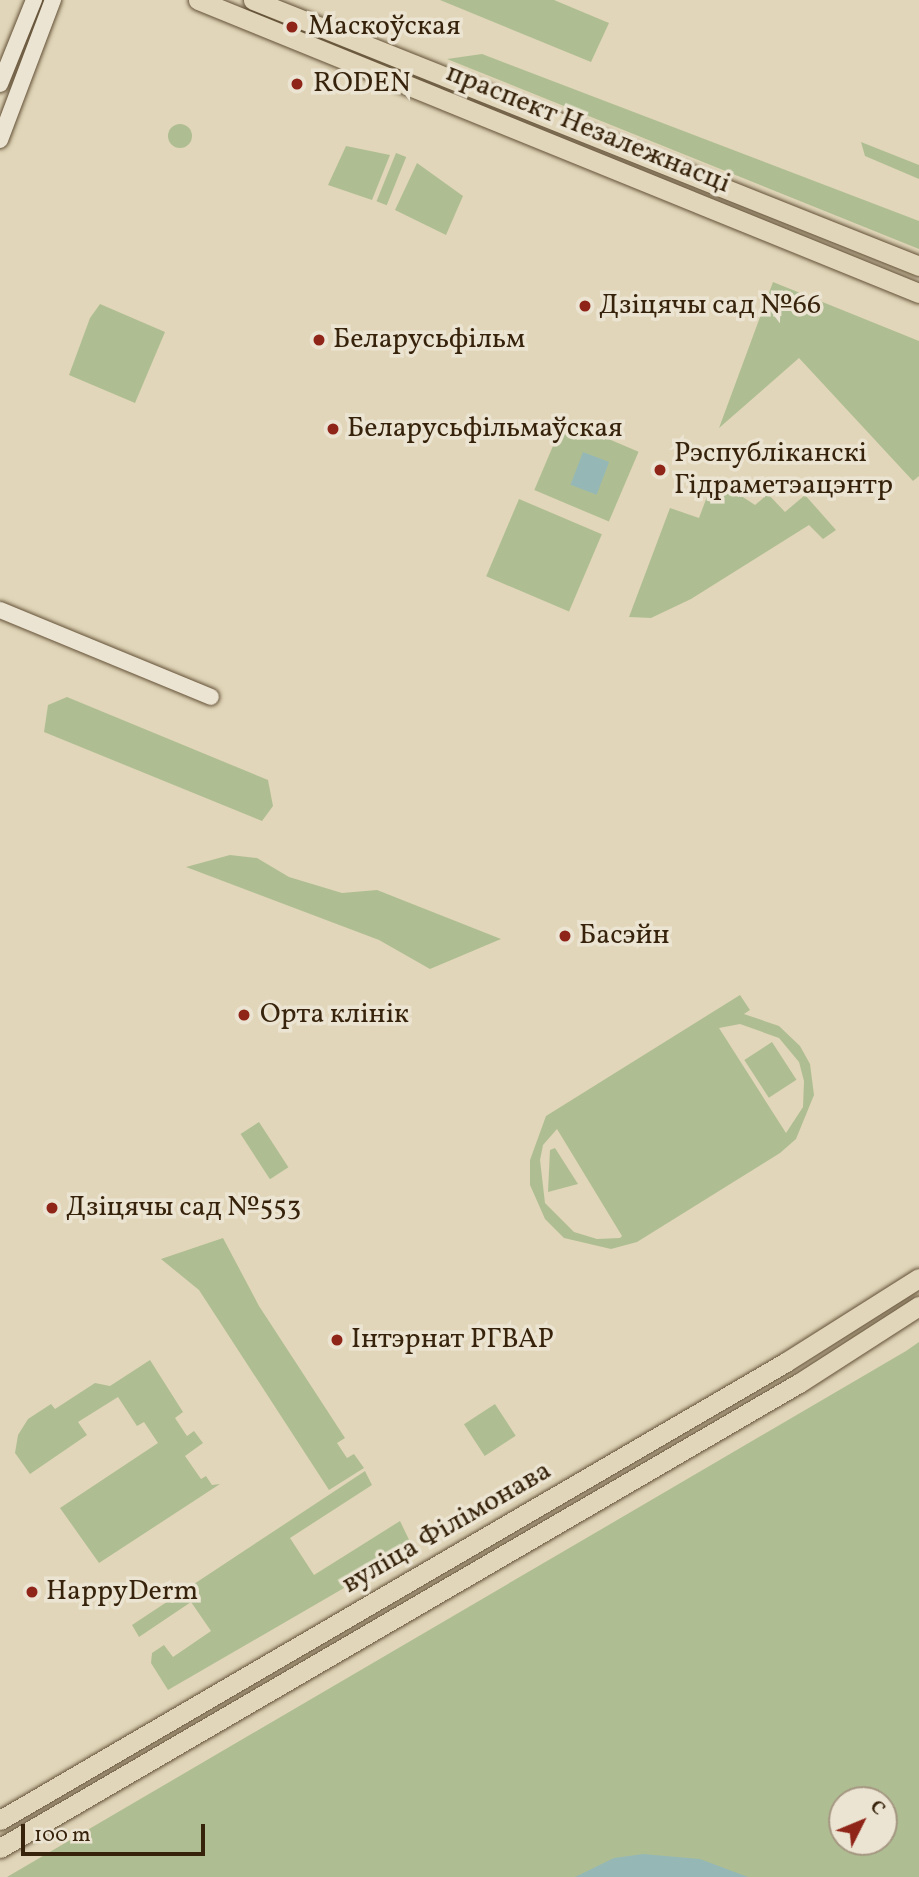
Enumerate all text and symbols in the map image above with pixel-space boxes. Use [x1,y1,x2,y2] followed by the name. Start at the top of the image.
[308,10,460,44] place label: Маскоўская
[282,17,302,37] marker: Маскоўская
[441,57,735,201] street label: праспект Незалежнасці
[313,67,411,101] place label: RODEN
[287,74,307,94] marker: RODEN
[599,289,821,323] place label: Дзіцячы сад №66
[577,298,593,314] marker: Дзіцячы сад №66
[333,323,525,357] place label: Беларусьфільм
[311,332,327,348] marker: Беларусьфільм
[347,412,623,446] place label: Беларусьфільмаўская
[325,421,341,437] marker: Беларусьфільмаўская
[674,437,893,503] place label: Рэспубліканскі Гідраметэацэнтр
[652,462,668,478] marker: Рэспубліканскі Гідраметэацэнтр
[579,919,670,953] place label: Басэйн
[557,928,573,944] marker: Басэйн
[260,998,409,1032] place label: Орта клінік
[234,1005,254,1025] marker: Орта клінік
[66,1191,301,1225] place label: Дзіцячы сад №553
[44,1200,60,1216] marker: Дзіцячы сад №553
[351,1323,554,1357] place label: Інтэрнат РГВАР
[329,1332,345,1348] marker: Інтэрнат РГВАР
[336,1454,558,1602] street label: вуліца Філімонава
[46,1575,198,1609] place label: HappyDerm
[24,1584,40,1600] marker: HappyDerm
[828,1786,898,1856] north arrow
[863,1795,891,1821] text: С
[24,1811,208,1855] scale bar
[34,1821,91,1850] text: 100 m

